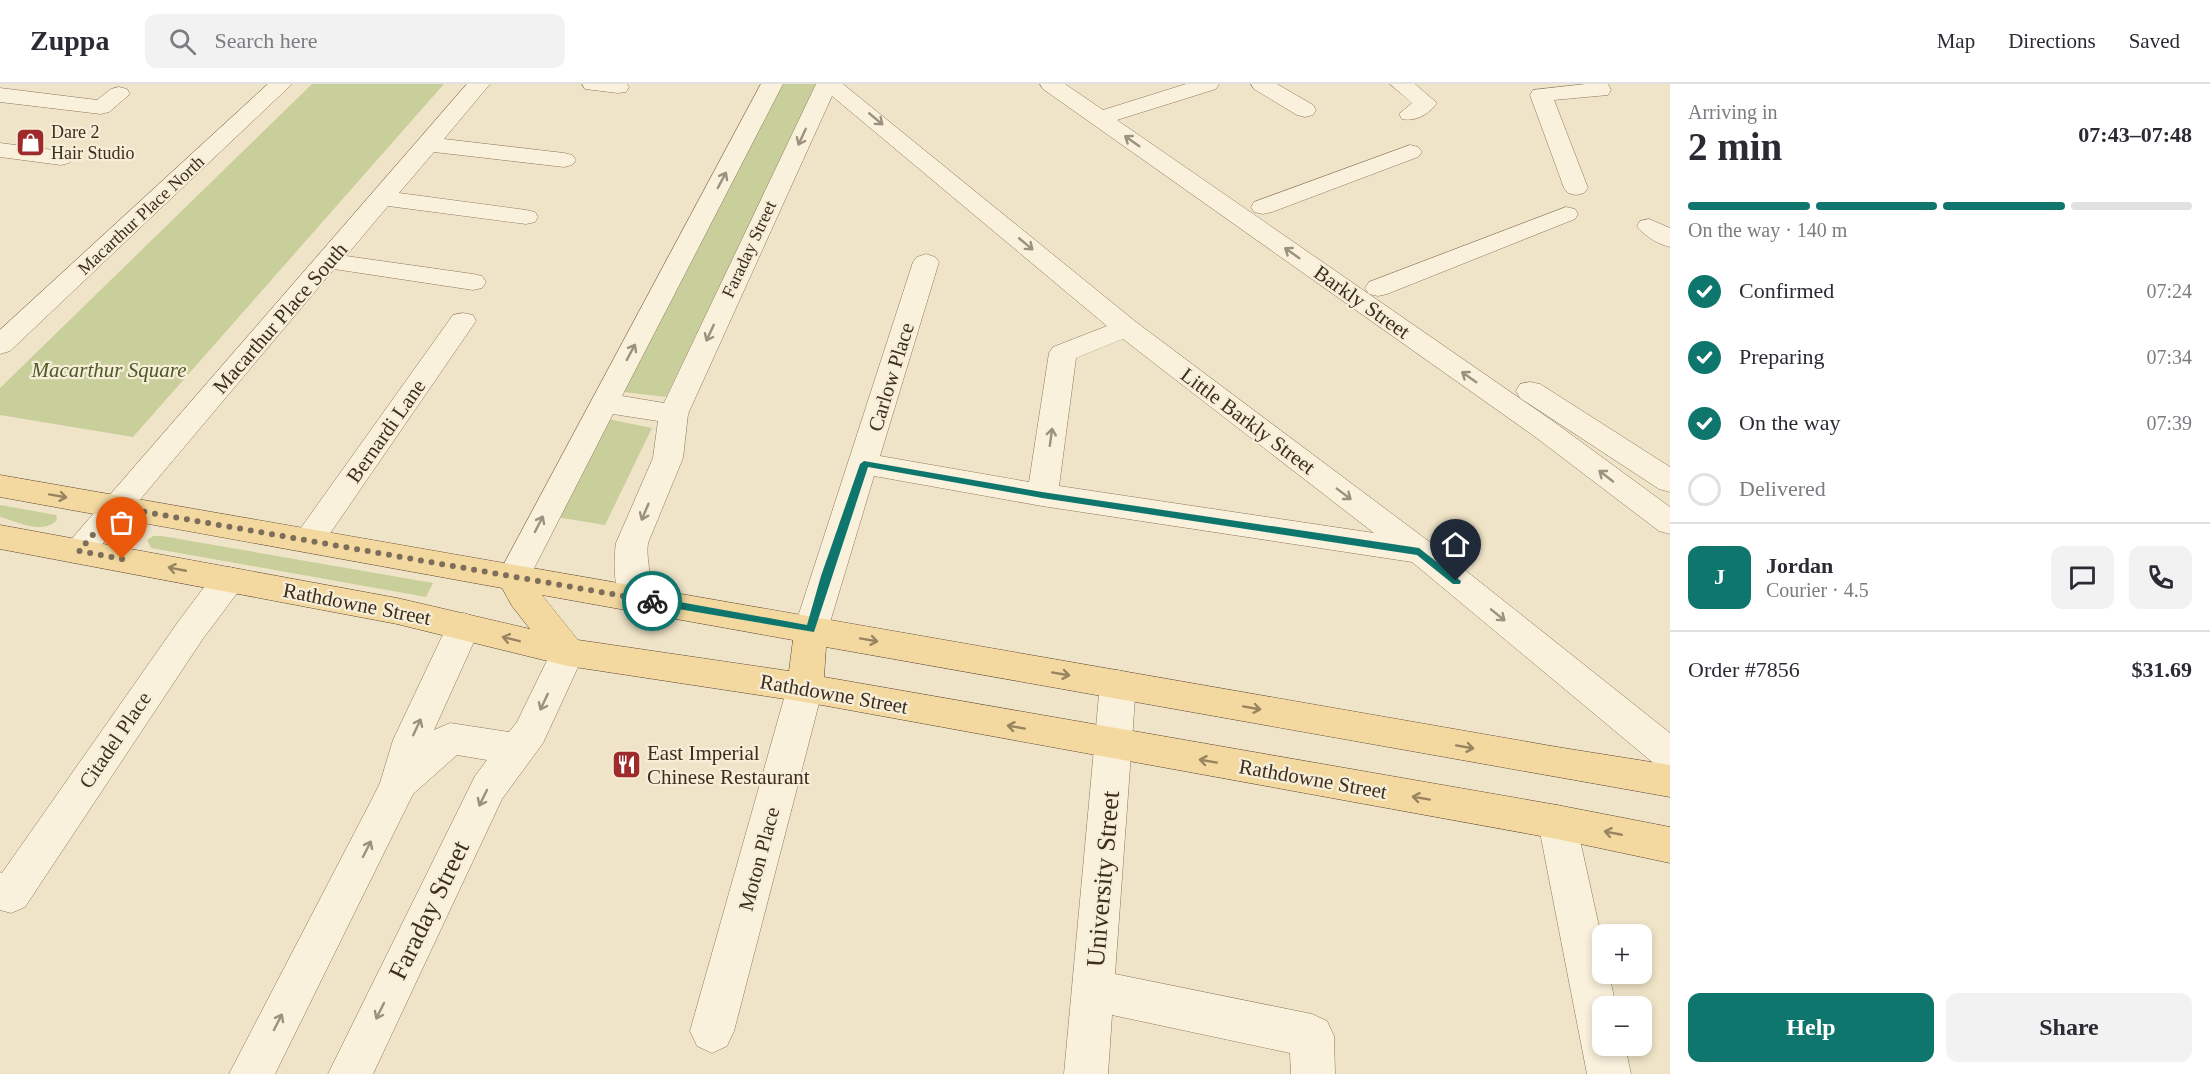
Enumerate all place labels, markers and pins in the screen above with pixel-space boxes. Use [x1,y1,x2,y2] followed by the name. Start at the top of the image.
[51,122,135,163] place label: Dare 2 Hair Studio
[14,126,46,158] shop icon: Dare 2 Hair Studio
[96,497,147,559] pin
[1430,519,1481,581] pin
[647,741,810,789] place label: East Imperial Chinese Restaurant
[610,749,642,781] restaurant icon: East Imperial Chinese Restaurant

